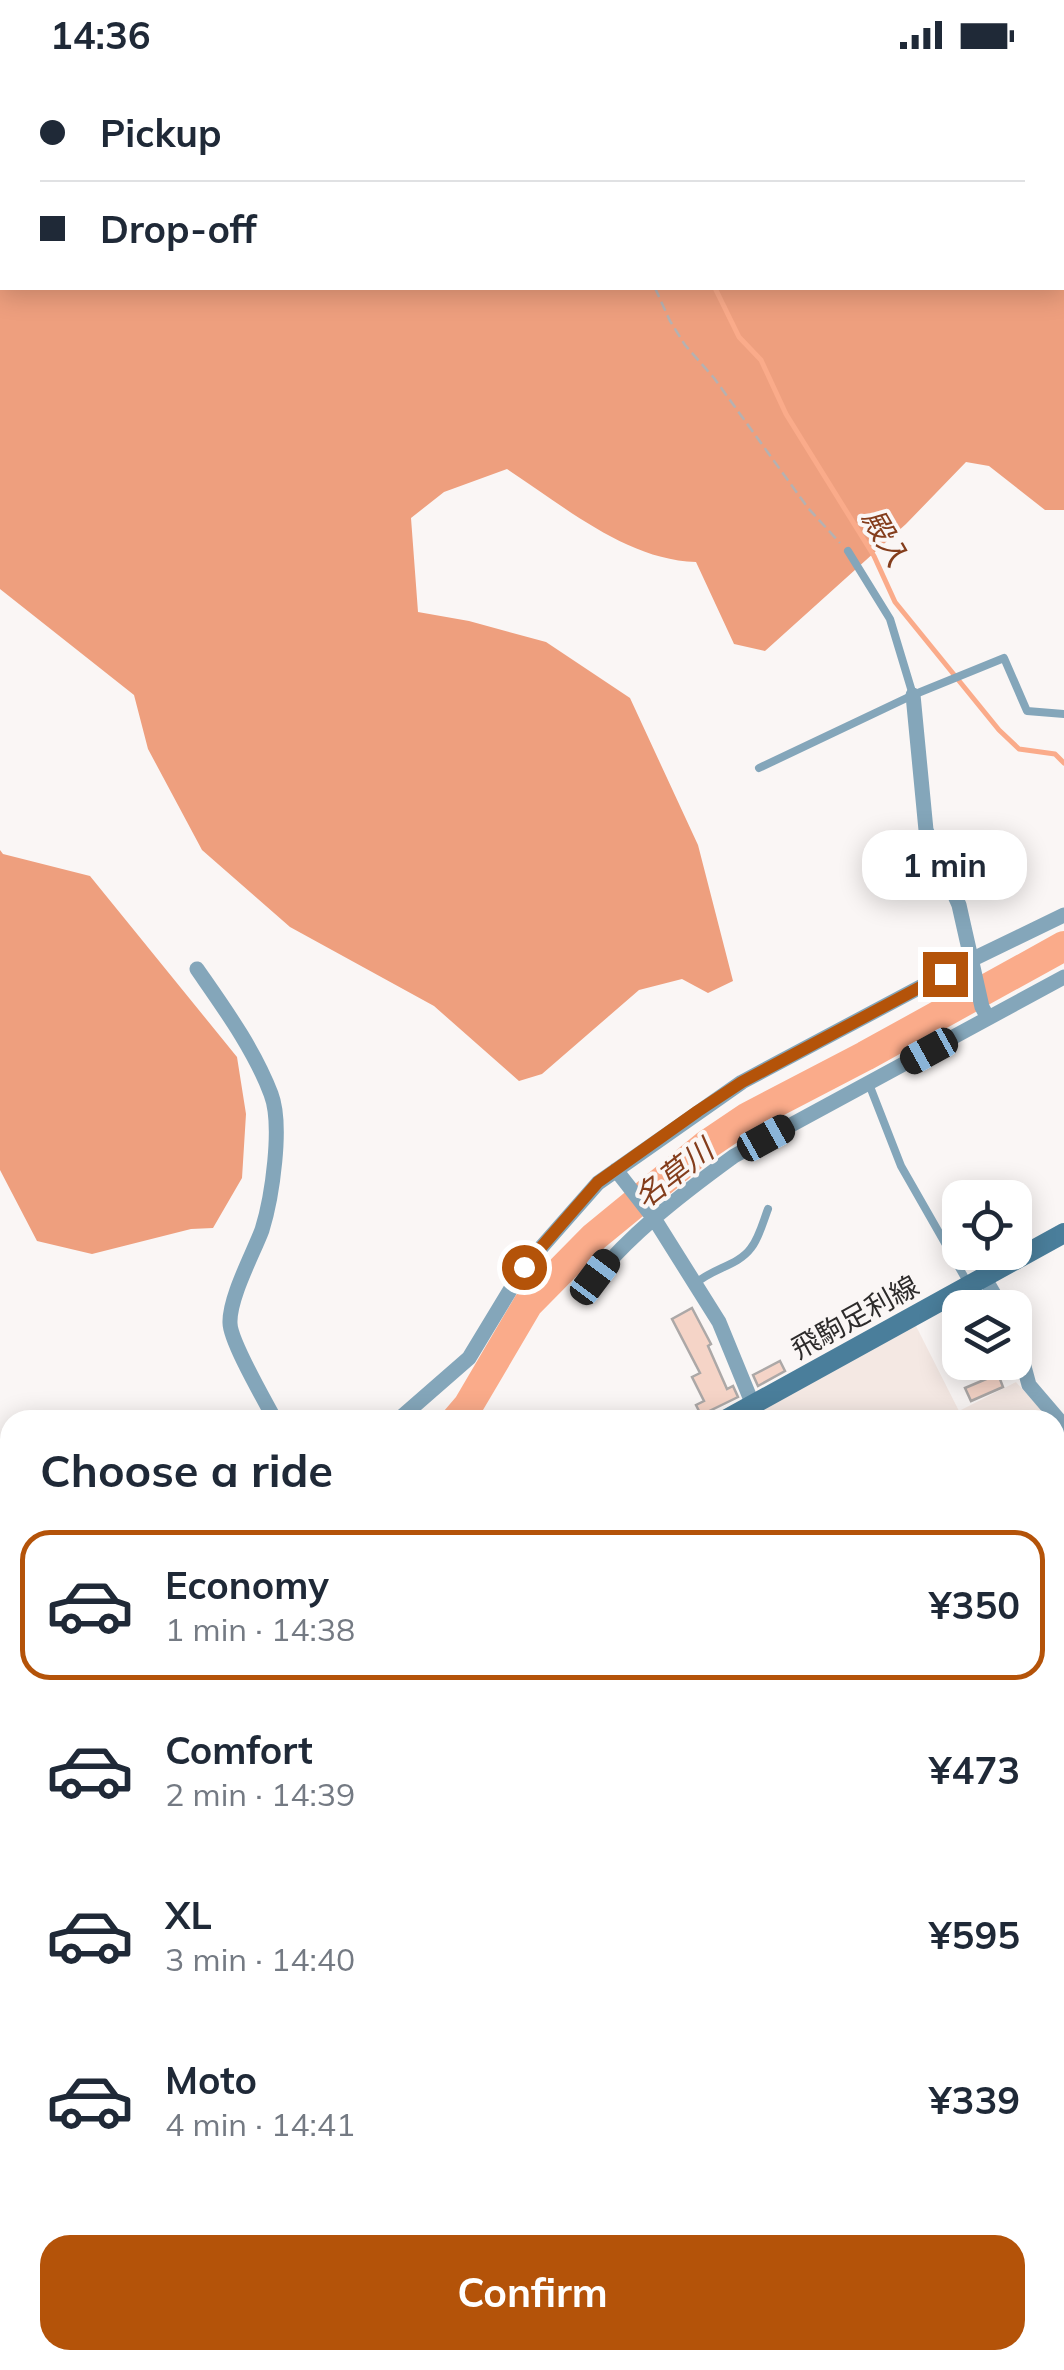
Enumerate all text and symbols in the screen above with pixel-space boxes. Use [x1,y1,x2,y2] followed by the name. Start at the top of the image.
[50,11,151,59] text: 14:36
[100,109,222,157] text: Pickup
[100,205,257,253] text: Drop-off
[854,502,917,573] water label: 殿入
[862,829,1028,899] callout: 1 min
[902,845,987,885] text: 1 min
[923,952,968,997] route end
[895,1023,963,1079] car
[732,1110,800,1166] car
[626,1129,723,1216] water label: 名草川
[942,1180,1032,1380] map controls
[942,1180,1032,1270] button: locate
[565,1244,625,1310] car
[502,1245,547,1290] route start
[785,1267,924,1366] street label: 飛駒足利線
[942,1290,1032,1380] button: layers
[40,1442,333,1498] text: Choose a ride
[45,1560,135,1650] icon: car
[165,1561,329,1609] text: Economy
[929,1581,1020,1629] text: ¥350
[165,1609,355,1649] text: 1 min · 14:38
[45,1725,135,1815] icon: car
[165,1726,313,1774] text: Comfort
[929,1746,1020,1794] text: ¥473
[165,1774,355,1814] text: 2 min · 14:39
[45,1890,135,1980] icon: car
[165,1891,212,1939] text: XL
[929,1911,1020,1959] text: ¥595
[165,1939,355,1979] text: 3 min · 14:40
[45,2055,135,2145] icon: car
[165,2056,257,2104] text: Moto
[929,2076,1020,2124] text: ¥339
[165,2104,355,2144] text: 4 min · 14:41
[40,2235,1025,2350] button: Confirm

